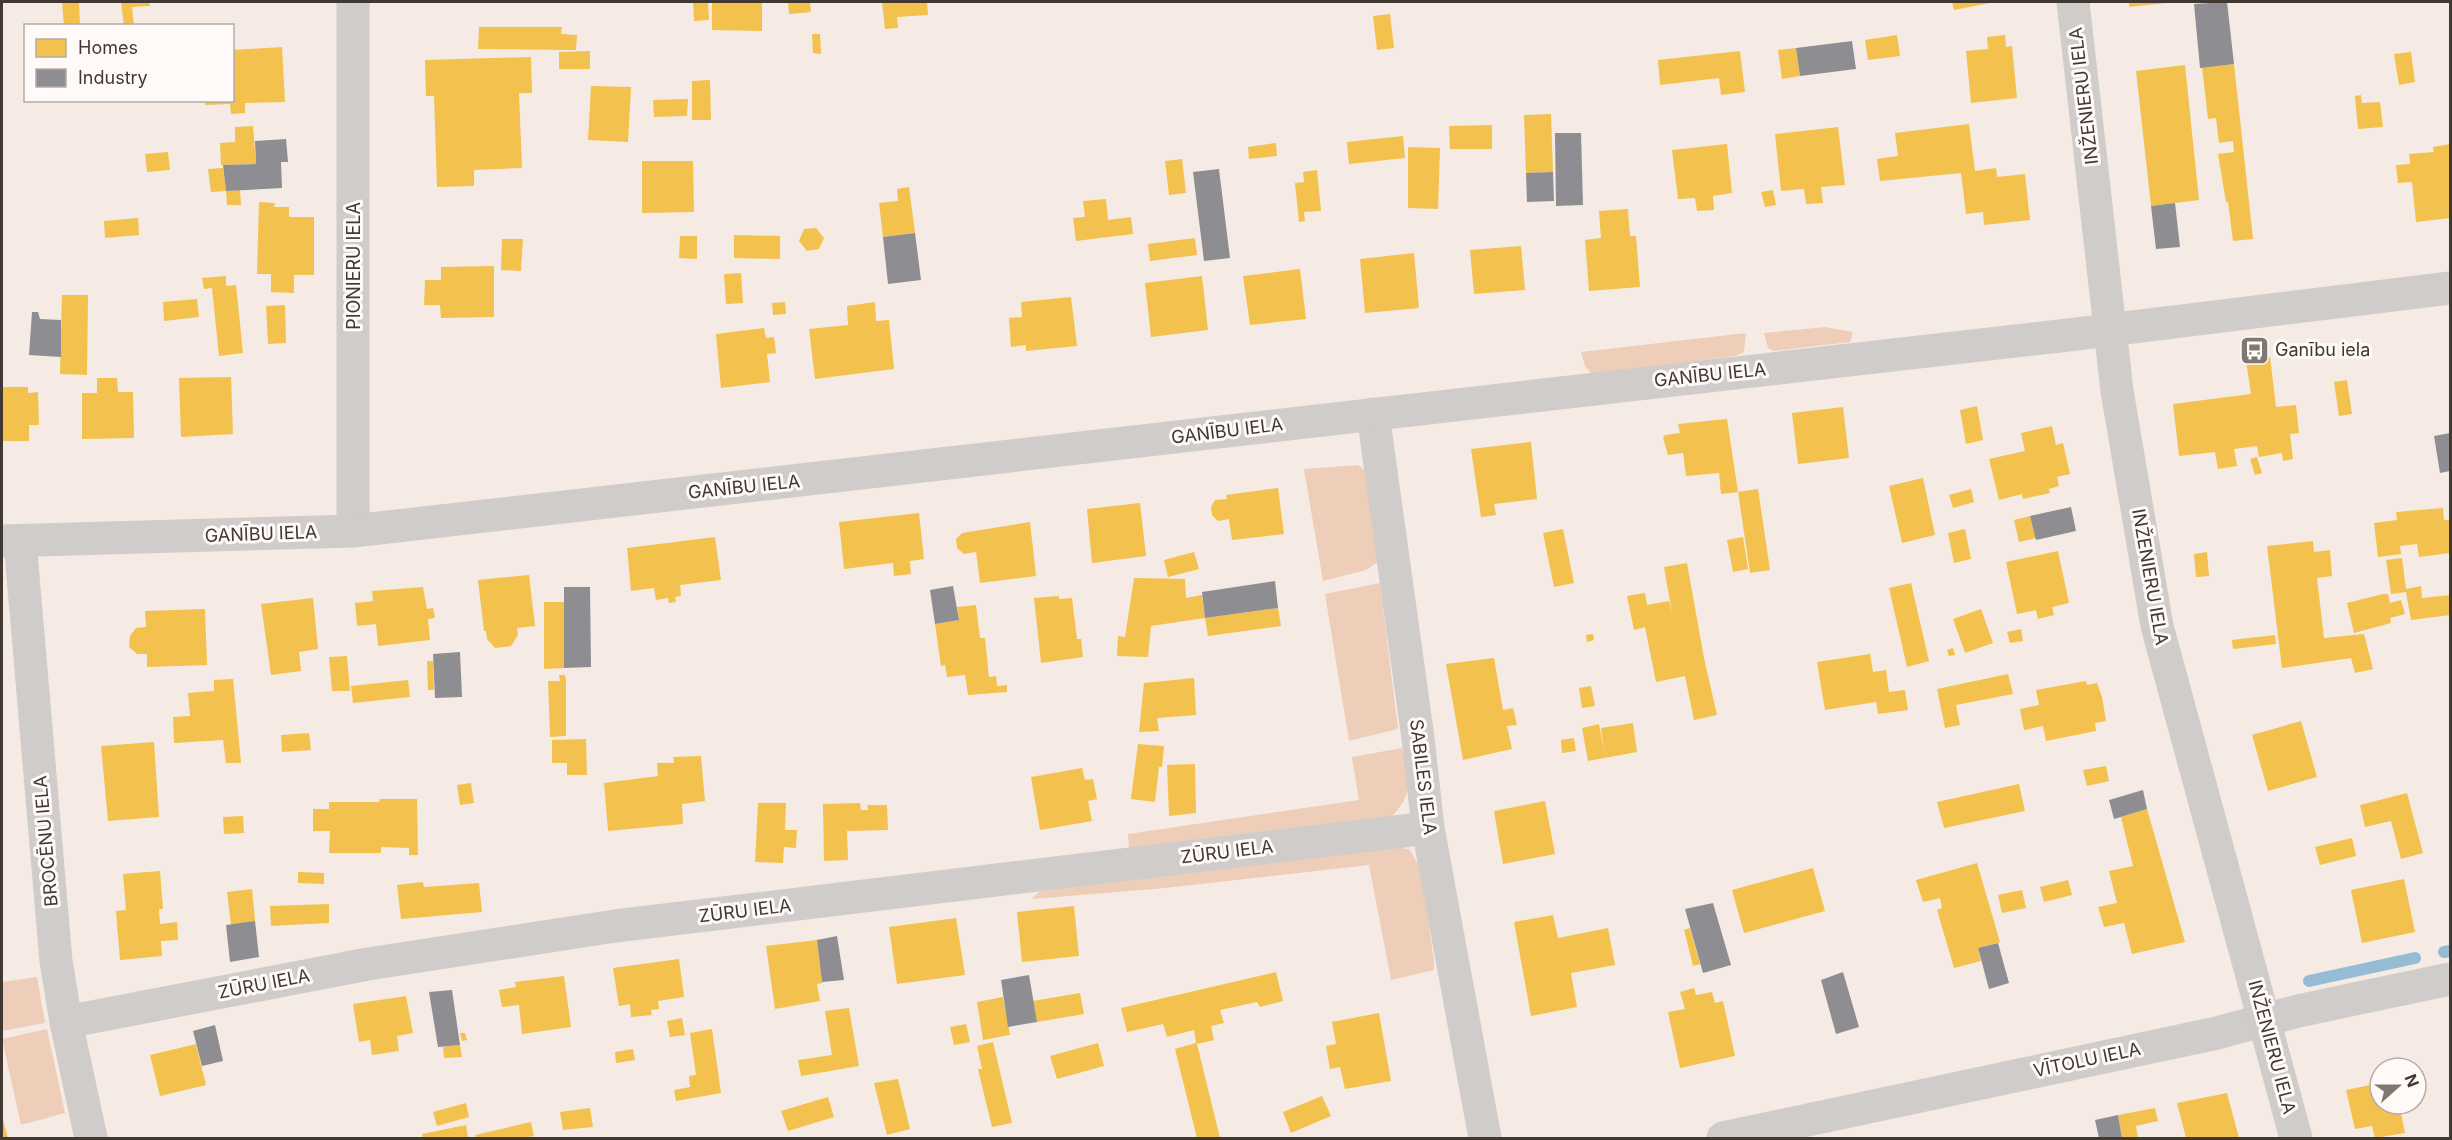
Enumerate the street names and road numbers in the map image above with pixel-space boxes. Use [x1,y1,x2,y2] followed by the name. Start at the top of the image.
[2064,26,2102,166] street label: INŽENIERU IELA
[343,202,364,330] street label: PIONIERU IELA
[1653,357,1767,391] street label: GANĪBU IELA
[1170,412,1284,448] street label: GANĪBU IELA
[687,469,801,503] street label: GANĪBU IELA
[2128,507,2174,647] street label: INŽENIERU IELA
[204,520,317,546] street label: GANĪBU IELA
[1406,718,1441,836] street label: SABILES IELA
[28,775,62,907] street label: BROCĒNU IELA
[1179,834,1274,868] street label: ZŪRU IELA
[697,893,792,927] street label: ZŪRU IELA
[216,963,312,1003] street label: ZŪRU IELA
[2244,977,2301,1116] street label: INŽENIERU IELA
[2031,1037,2142,1081] street label: VĪTOLU IELA

